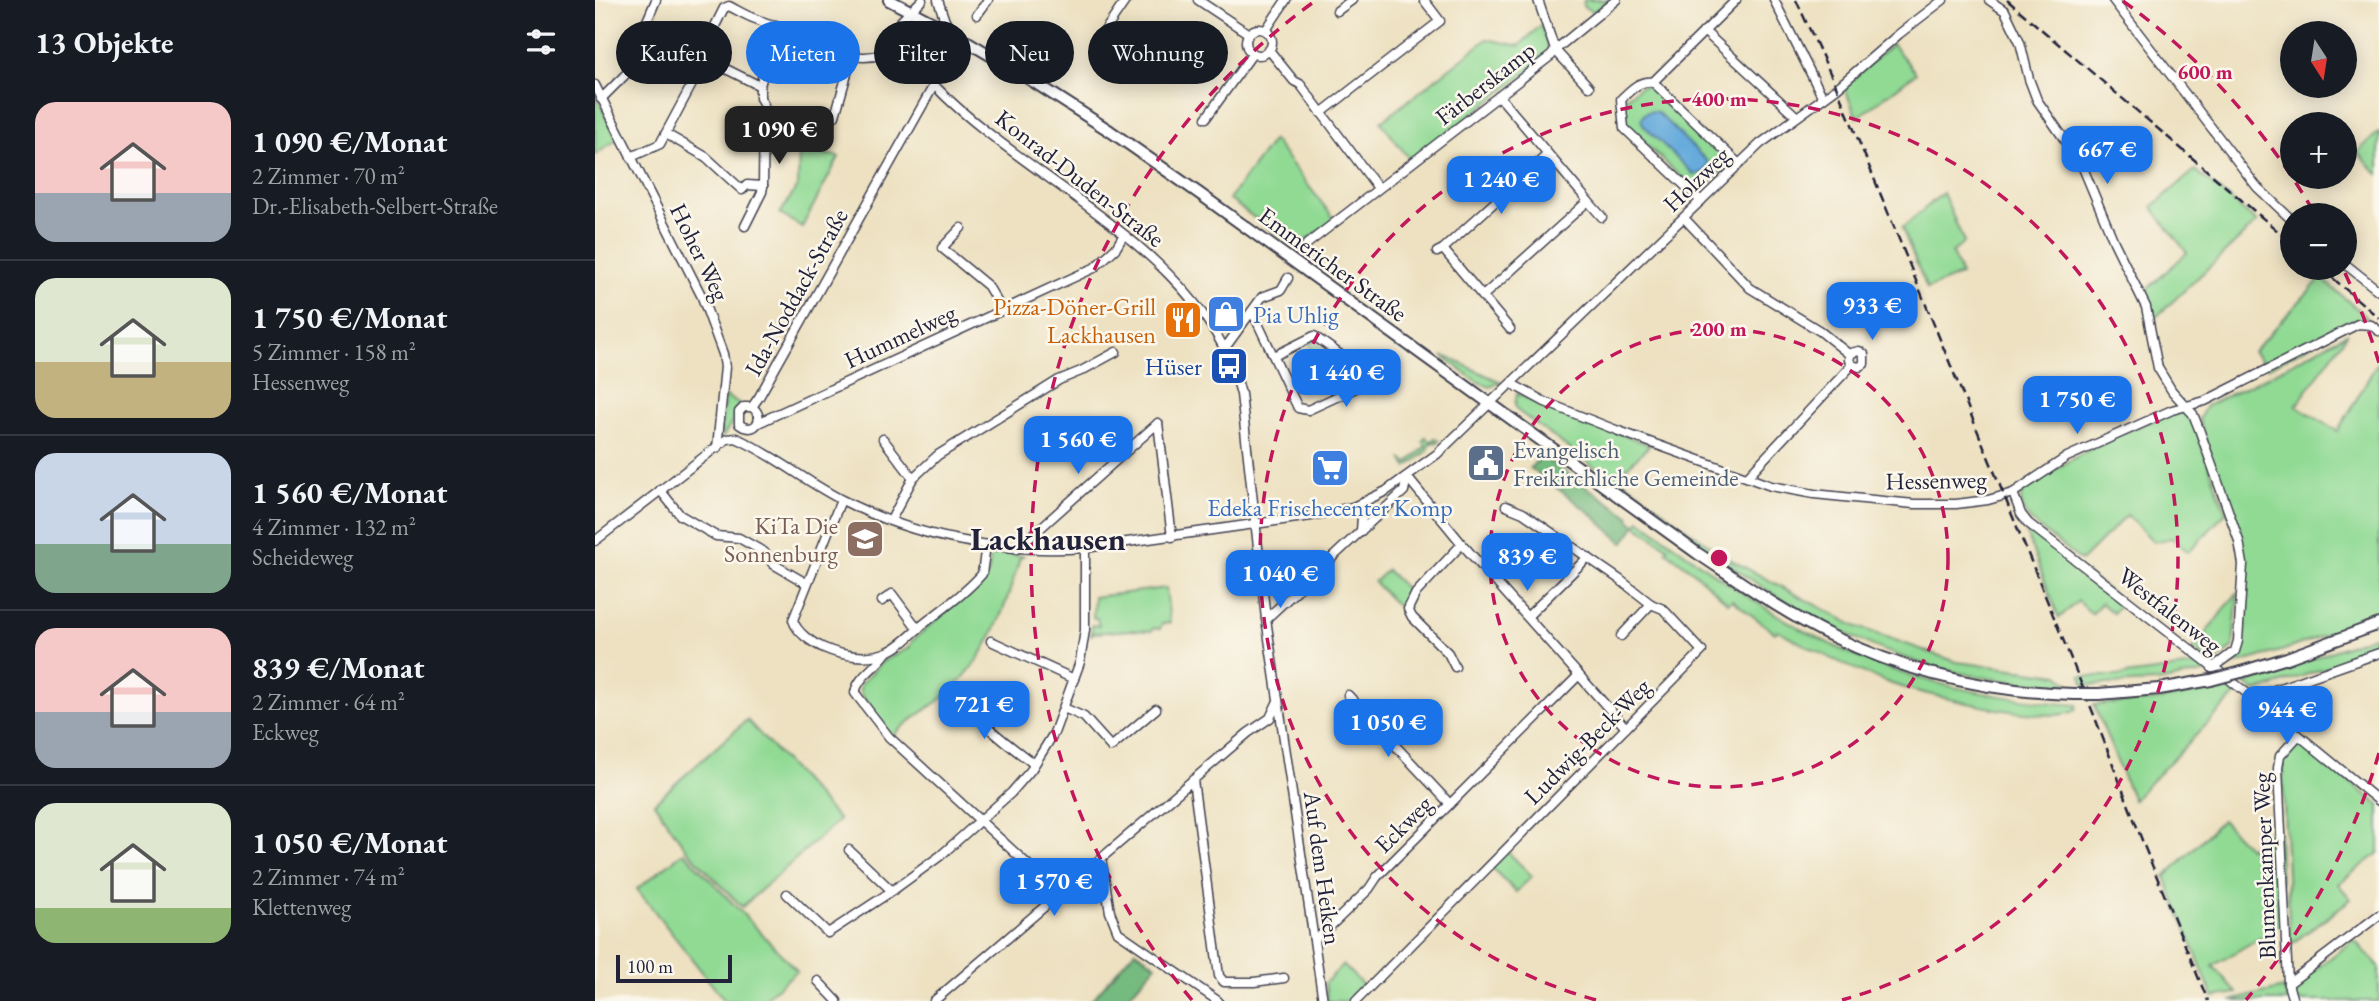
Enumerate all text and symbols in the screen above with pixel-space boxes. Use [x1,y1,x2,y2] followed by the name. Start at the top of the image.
[616,21,732,84] chip: Kaufen
[746,21,860,84] chip: Mieten
[874,21,971,84] chip: Filter
[985,21,1074,84] chip: Neu
[1088,21,1228,84] chip: Wohnung
[2280,21,2357,98] north arrow
[2280,21,2357,280] map controls
[35,23,174,62] text: 13 Objekte
[522,23,560,61] icon: filters
[1429,34,1541,132] street label: Färberskamp
[2177,58,2233,85] text: 600 m
[1691,85,1747,112] text: 400 m
[989,102,1171,254] street label: Konrad-Duden-Straße
[714,106,844,166] pin: 1 090 €
[2280,112,2357,189] button: +
[741,114,817,144] text: 1 090 €
[252,122,447,161] text: 1 090 €/Monat
[2058,127,2156,186] pin: 667 €
[91,130,175,214] icon: home
[2078,134,2136,164] text: 667 €
[1656,139,1736,218] street label: Holzweg
[1436,156,1566,216] pin: 1 240 €
[252,161,405,191] text: 2 Zimmer · 70 m²
[1463,164,1539,194] text: 1 240 €
[252,191,498,221] text: Dr.-Elisabeth-Selbert-Straße
[663,198,737,306] street label: Hoher Weg
[1253,200,1413,328] street label: Emmericher Straße
[737,203,855,381] street label: Ida-Noddack-Straße
[2280,203,2357,280] button: −
[1823,282,1921,342] pin: 933 €
[1843,290,1901,320] text: 933 €
[993,291,1156,350] place label: Pizza-Döner-Grill Lackhausen
[1205,293,1247,335] shop icon: Pia Uhlig
[839,296,962,375] street label: Hummelweg
[252,298,447,337] text: 1 750 €/Monat
[1162,299,1204,341] restaurant icon: Pizza-Döner-Grill Lackhausen
[1253,299,1339,330] place label: Pia Uhlig
[91,306,175,390] icon: home
[1691,315,1747,342] text: 200 m
[252,337,416,367] text: 5 Zimmer · 158 m²
[1208,345,1250,387] bus stop icon: Hüser
[1281,350,1411,409] pin: 1 440 €
[1145,351,1202,382] place label: Hüser
[1308,357,1384,387] text: 1 440 €
[252,367,349,397] text: Hessenweg
[2012,376,2142,436] pin: 1 750 €
[2039,384,2115,414] text: 1 750 €
[1013,416,1143,476] pin: 1 560 €
[1040,424,1116,454] text: 1 560 €
[1513,434,1739,493] place label: Evangelisch Freikirchliche Gemeinde
[1465,442,1507,484] public building icon: Evangelisch Freikirchliche Gemeinde
[1309,447,1351,489] supermarket icon: Edeka Frischecenter Komp
[1885,464,1988,496] street label: Hessenweg
[252,473,447,512] text: 1 560 €/Monat
[91,481,175,565] icon: home
[1207,492,1453,523] place label: Edeka Frischecenter Komp
[724,510,839,569] place label: KiTa Die Sonnenburg
[252,512,416,542] text: 4 Zimmer · 132 m²
[844,518,886,560] school or university icon: KiTa Die Sonnenburg
[970,518,1126,560] district label: Lackhausen
[1478,534,1576,593] pin: 839 €
[1498,541,1556,571] text: 839 €
[252,542,353,572] text: Scheideweg
[1707,546,1731,570] centre of rings
[1215,550,1345,610] pin: 1 040 €
[1242,558,1318,588] text: 1 040 €
[2112,560,2229,661] street label: Westfalenweg
[252,648,424,687] text: 839 €/Monat
[91,656,175,740] icon: home
[1517,671,1657,811] street label: Ludwig-Beck-Weg
[935,682,1033,741] pin: 721 €
[2238,686,2336,746] pin: 944 €
[252,687,405,717] text: 2 Zimmer · 64 m²
[955,689,1013,719] text: 721 €
[2258,694,2316,724] text: 944 €
[1323,700,1453,759] pin: 1 050 €
[1350,707,1426,737] text: 1 050 €
[252,717,319,747] text: Eckweg
[2245,772,2283,960] street label: Blumenkamper Weg
[1297,788,1349,947] street label: Auf dem Heiken
[1367,788,1439,860] street label: Eckweg
[252,823,447,862] text: 1 050 €/Monat
[91,831,175,915] icon: home
[989,858,1119,918] pin: 1 570 €
[252,862,405,892] text: 2 Zimmer · 74 m²
[1016,866,1092,896] text: 1 570 €
[252,892,351,922] text: Klettenweg
[616,952,731,984] scale bar
[627,954,673,979] text: 100 m

